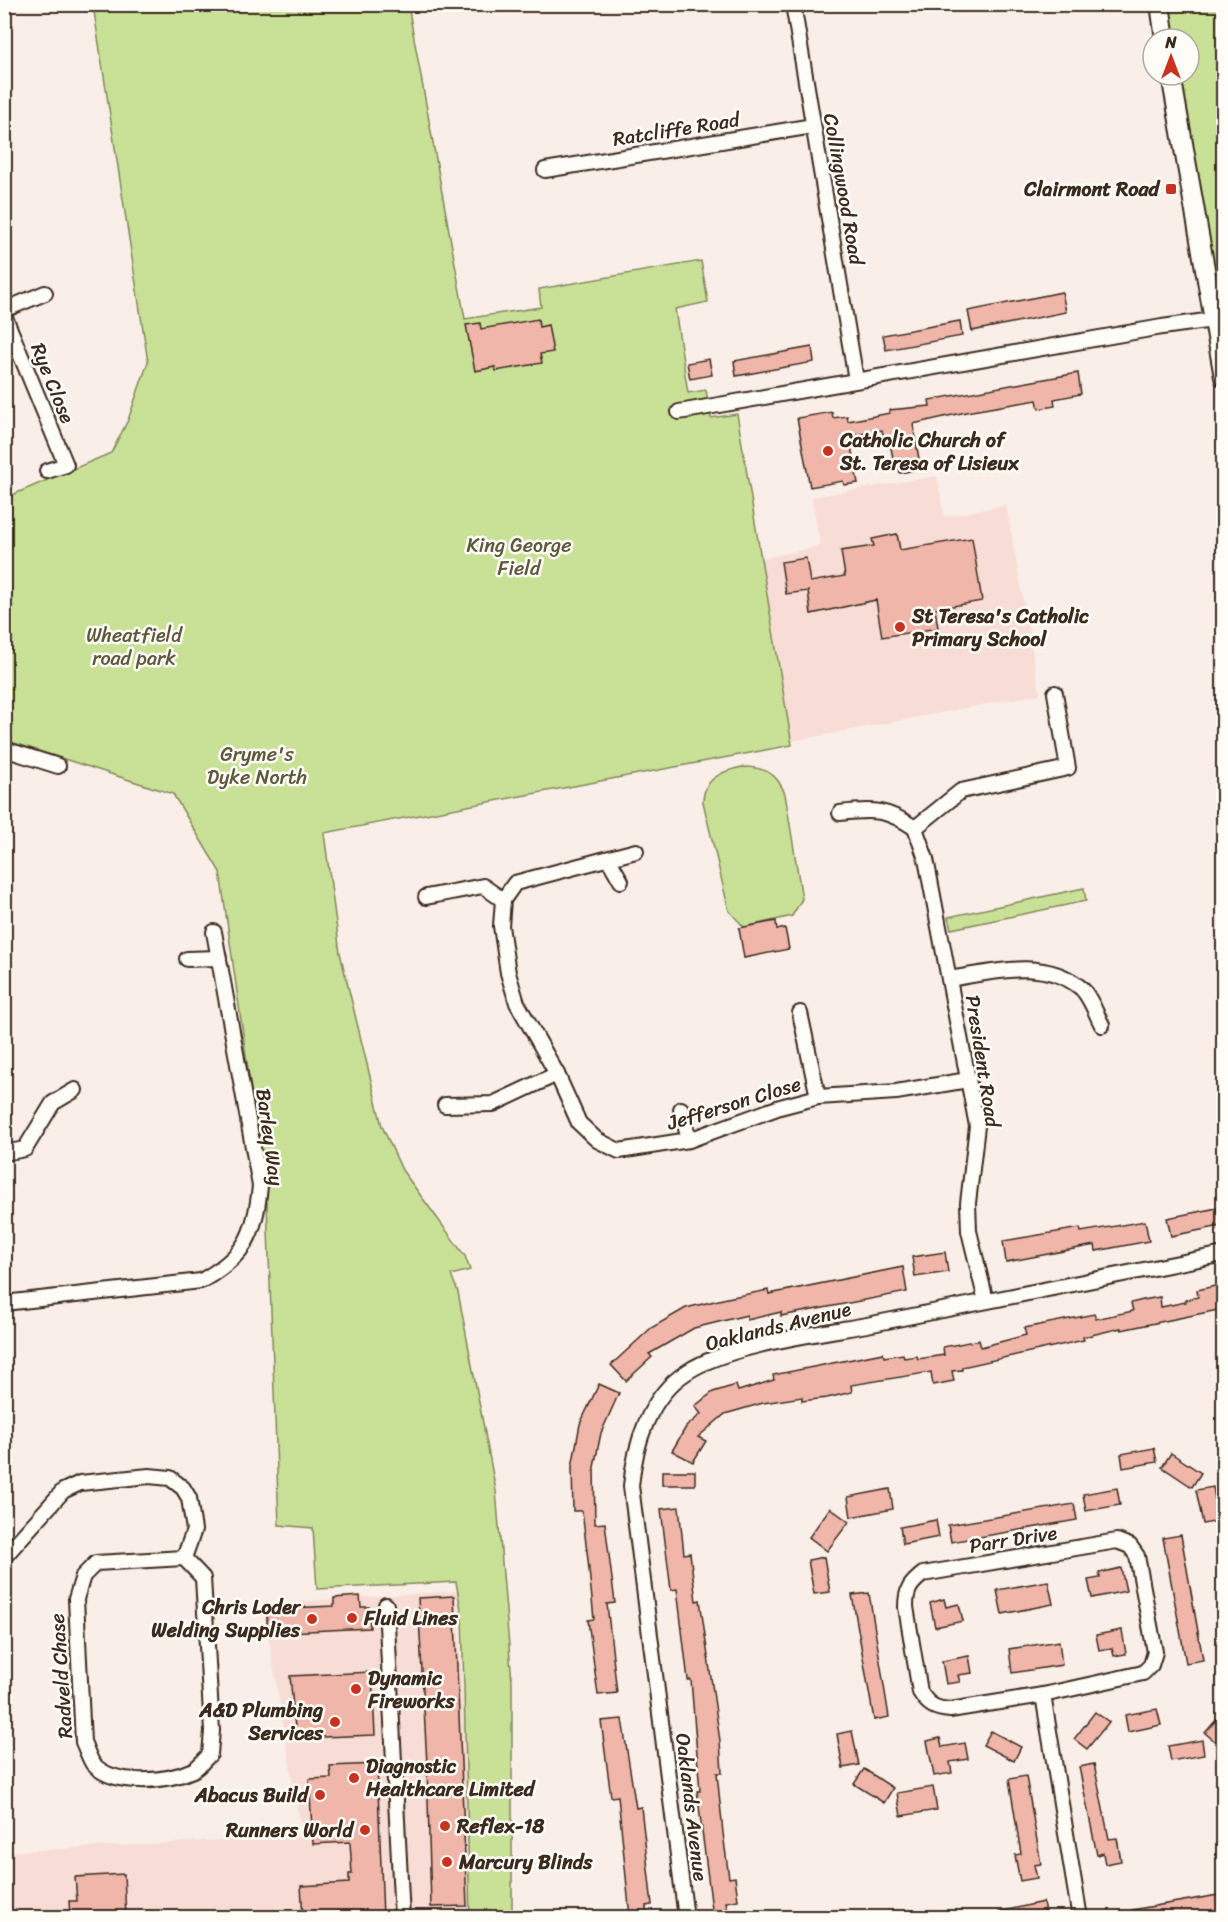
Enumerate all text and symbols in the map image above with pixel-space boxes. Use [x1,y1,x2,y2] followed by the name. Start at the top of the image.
[1141,27,1201,87] north arrow
[1164,28,1177,57] text: N
[610,102,743,157] street label: Ratcliffe Road
[813,111,874,269] street label: Collingwood Road
[1023,172,1161,207] place label: Clairmont Road
[1164,182,1178,196] marker: Clairmont Road
[21,338,85,429] street label: Rye Close
[839,423,1019,481] place label: Catholic Church of St. Teresa of Lisieux
[821,444,835,458] marker: Catholic Church of St. Teresa of Lisieux
[467,528,571,586] park label: King George Field
[911,599,1089,657] place label: St Teresa's Catholic Primary School
[86,618,183,676] park label: Wheatfield road park
[893,620,907,634] marker: St Teresa's Catholic Primary School
[207,737,307,795] park label: Gryme's Dyke North
[955,993,1010,1131] street label: President Road
[662,1066,806,1141] street label: Jefferson Close
[245,1086,294,1189] street label: Barley Way
[702,1291,855,1361] street label: Oaklands Avenue
[967,1515,1060,1564] street label: Parr Drive
[151,1590,302,1648] place label: Chris Loder Welding Supplies
[363,1601,458,1636] place label: Fluid Lines
[345,1611,359,1625] marker: Fluid Lines
[40,1612,83,1740] street label: Radveld Chase
[305,1612,319,1626] marker: Chris Loder Welding Supplies
[367,1661,455,1719] place label: Dynamic Fireworks
[349,1682,363,1696] marker: Dynamic Fireworks
[198,1693,324,1751] place label: A&D Plumbing Services
[328,1715,342,1729] marker: A&D Plumbing Services
[665,1731,718,1883] street label: Oaklands Avenue
[365,1749,536,1807] place label: Diagnostic Healthcare Limited
[347,1771,361,1785] marker: Diagnostic Healthcare Limited
[194,1778,309,1813] place label: Abacus Build
[313,1788,327,1802] marker: Abacus Build
[456,1809,545,1844] place label: Reflex-18
[225,1813,355,1848] place label: Runners World
[438,1819,452,1833] marker: Reflex-18
[358,1823,372,1837] marker: Runners World
[458,1845,593,1880] place label: Marcury Blinds
[440,1855,454,1869] marker: Marcury Blinds

